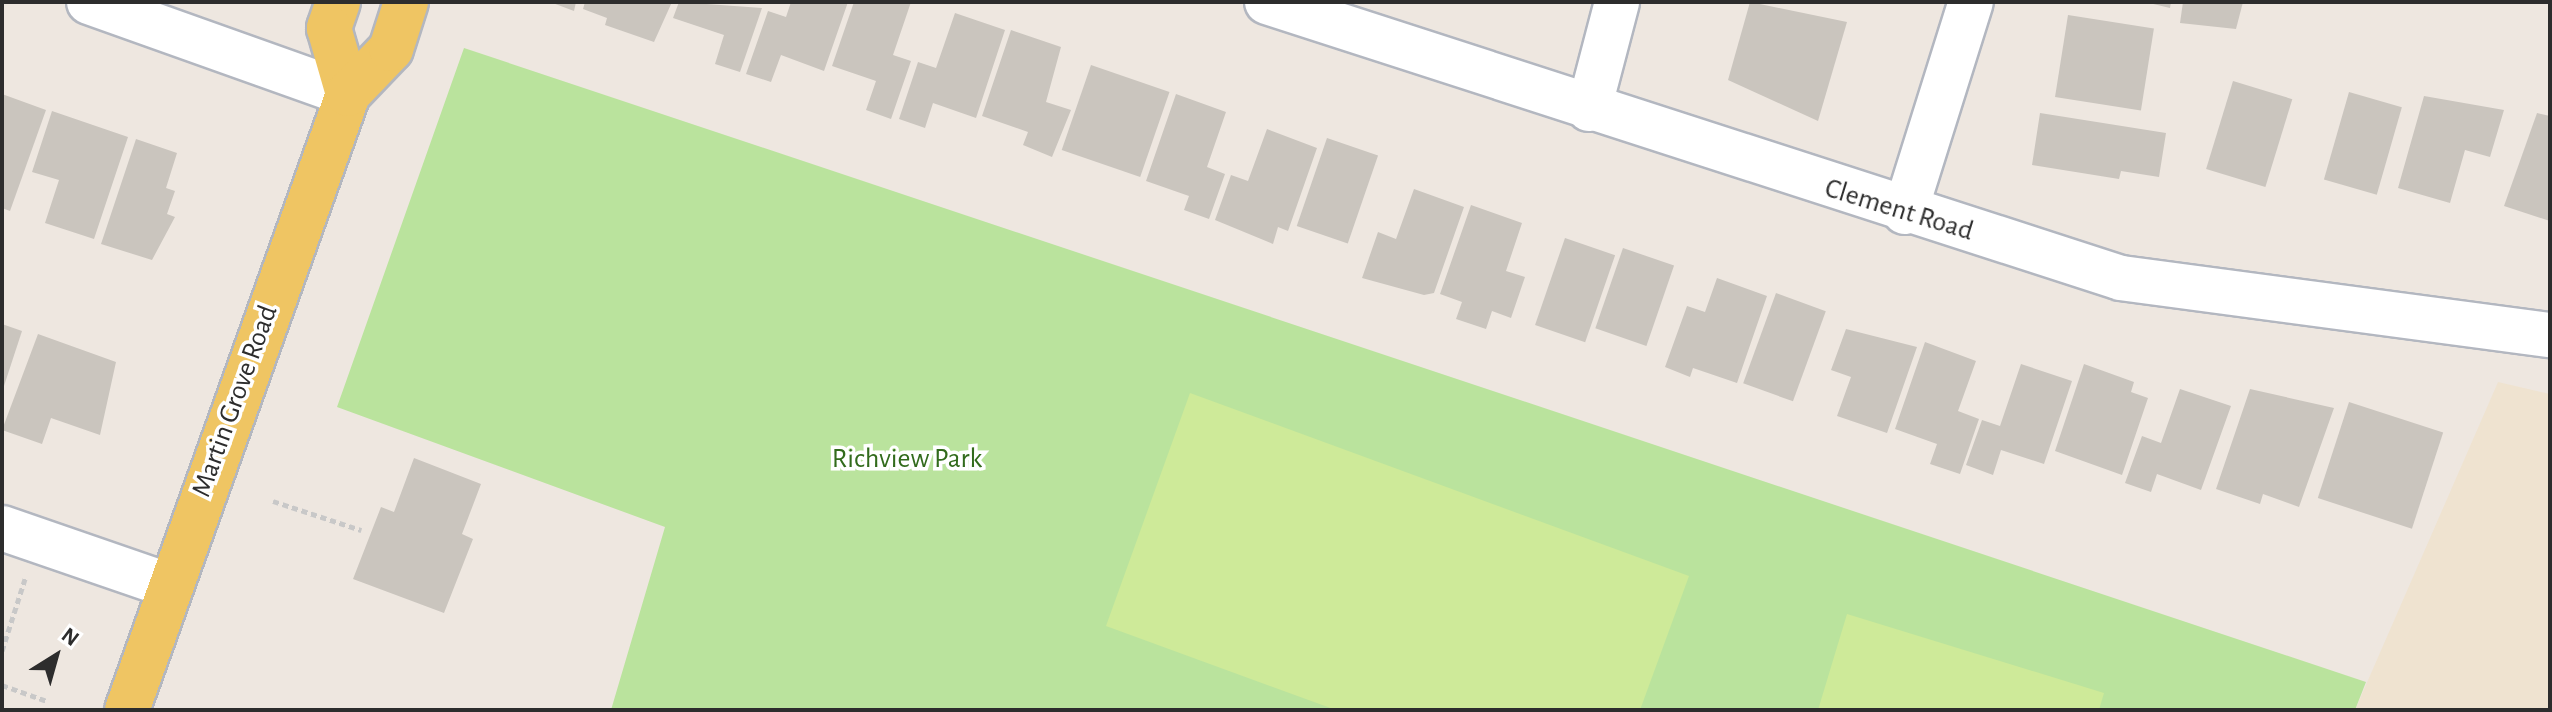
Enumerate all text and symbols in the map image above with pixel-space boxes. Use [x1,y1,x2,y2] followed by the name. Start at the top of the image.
[1821,172,1977,248] street label: Clement Road
[185,301,285,501] street label: Martin Grove Road
[832,442,982,476] park label: Richview Park
[16,616,96,696] north arrow
[58,623,83,650] text: N

